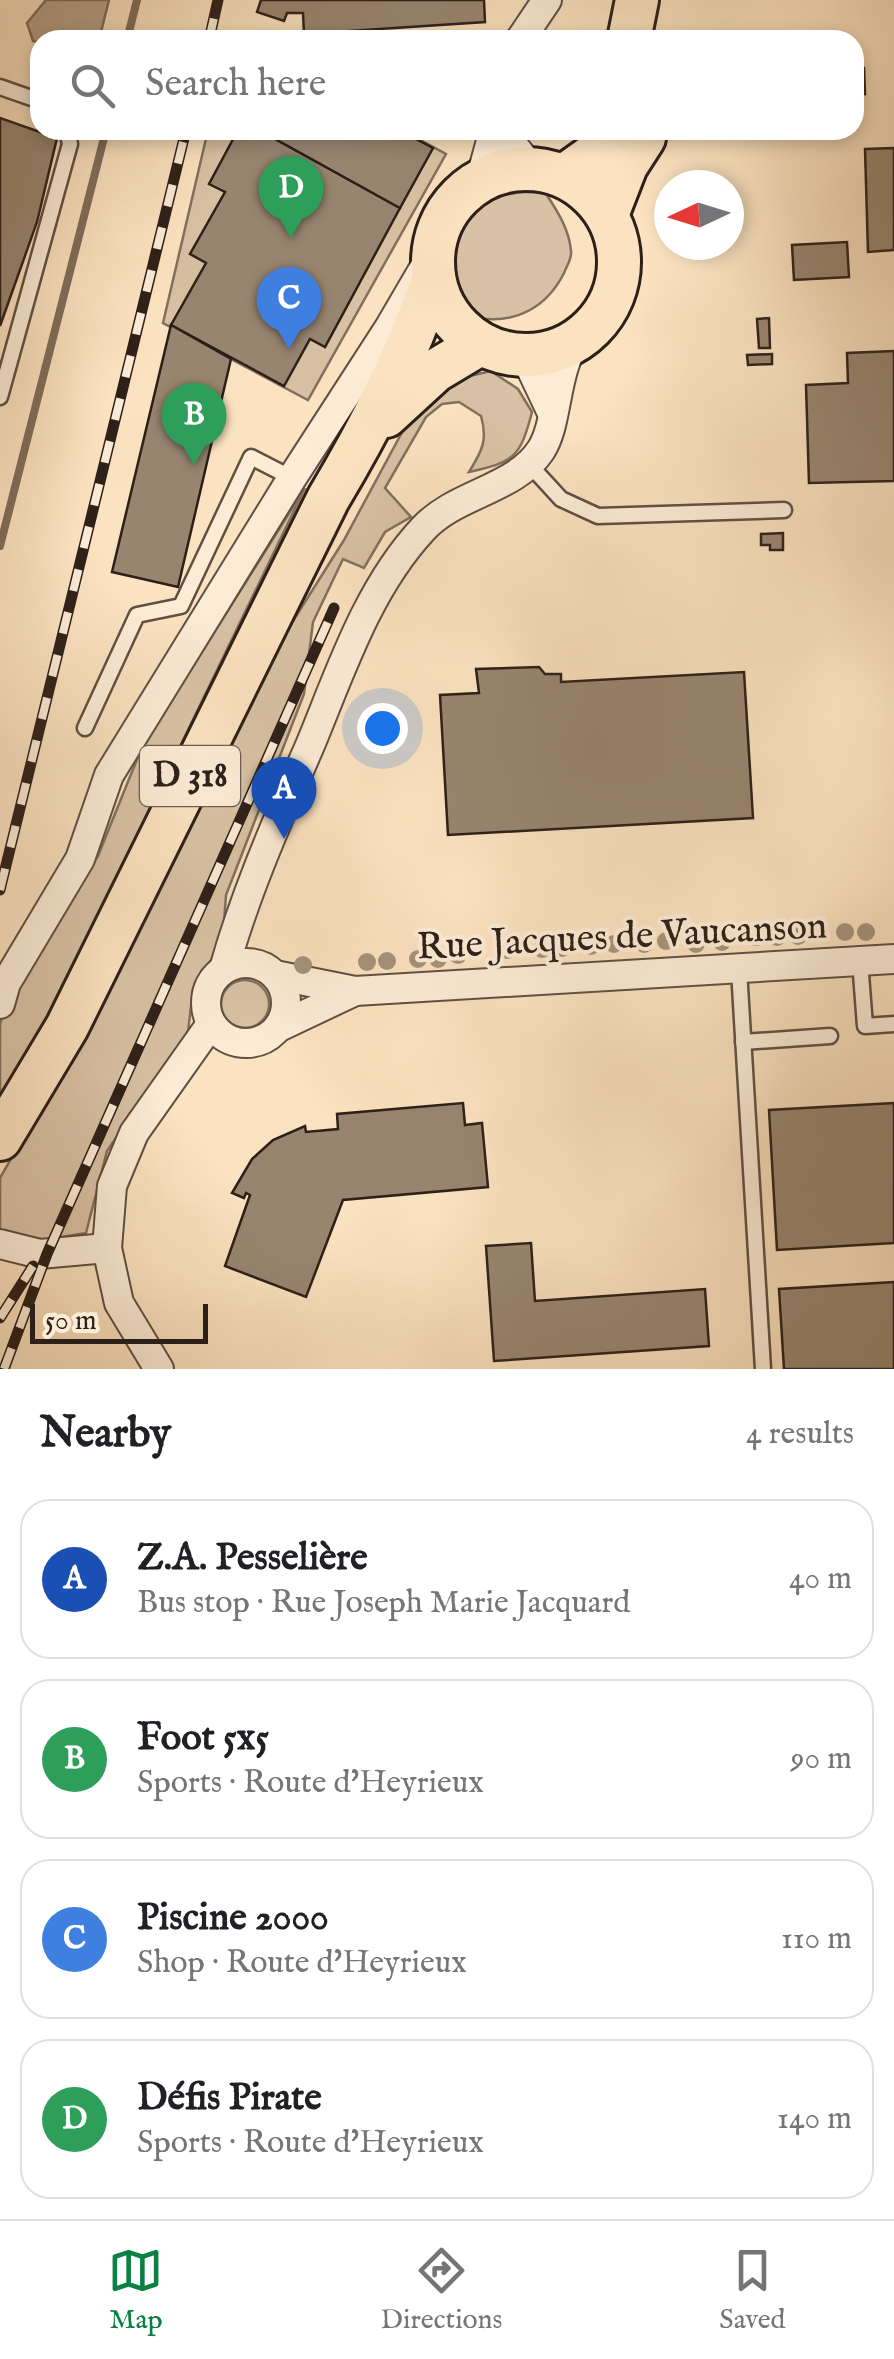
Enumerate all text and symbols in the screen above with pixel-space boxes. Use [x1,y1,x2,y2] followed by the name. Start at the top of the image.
[30,30,864,140] search box
[65,58,120,113] icon: search
[145,61,326,109] text: Search here
[258,156,324,238] pin: D
[654,170,744,260] north arrow
[256,266,322,349] pin: C
[162,382,226,465] pin: B
[357,703,408,754] your location
[140,746,240,806] road number: D 318
[252,756,316,839] pin: A
[416,903,828,973] street label: Rue Jacques de Vaucanson
[30,1299,208,1344] scale bar
[45,1304,97,1339] text: 50 m
[40,1408,171,1461] text: Nearby
[746,1414,854,1455] text: 4 results
[137,1535,368,1583] text: Z.A. Pesselière
[64,1559,85,1600] text: A
[789,1559,852,1600] text: 40 m
[137,1583,630,1624] text: Bus stop · Rue Joseph Marie Jacquard
[137,1715,269,1763] text: Foot 5x5
[64,1739,85,1780] text: B
[791,1739,852,1780] text: 90 m
[137,1763,484,1804] text: Sports · Route d'Heyrieux
[137,1895,329,1943] text: Piscine 2000
[63,1919,86,1960] text: C
[781,1919,852,1960] text: 110 m
[137,1943,467,1984] text: Shop · Route d'Heyrieux
[137,2075,322,2123] text: Défis Pirate
[62,2099,87,2140] text: D
[777,2099,852,2140] text: 140 m
[137,2123,484,2164] text: Sports · Route d'Heyrieux
[108,2243,163,2338] tab: Map
[380,2243,502,2338] tab: Directions
[719,2243,786,2338] tab: Saved

